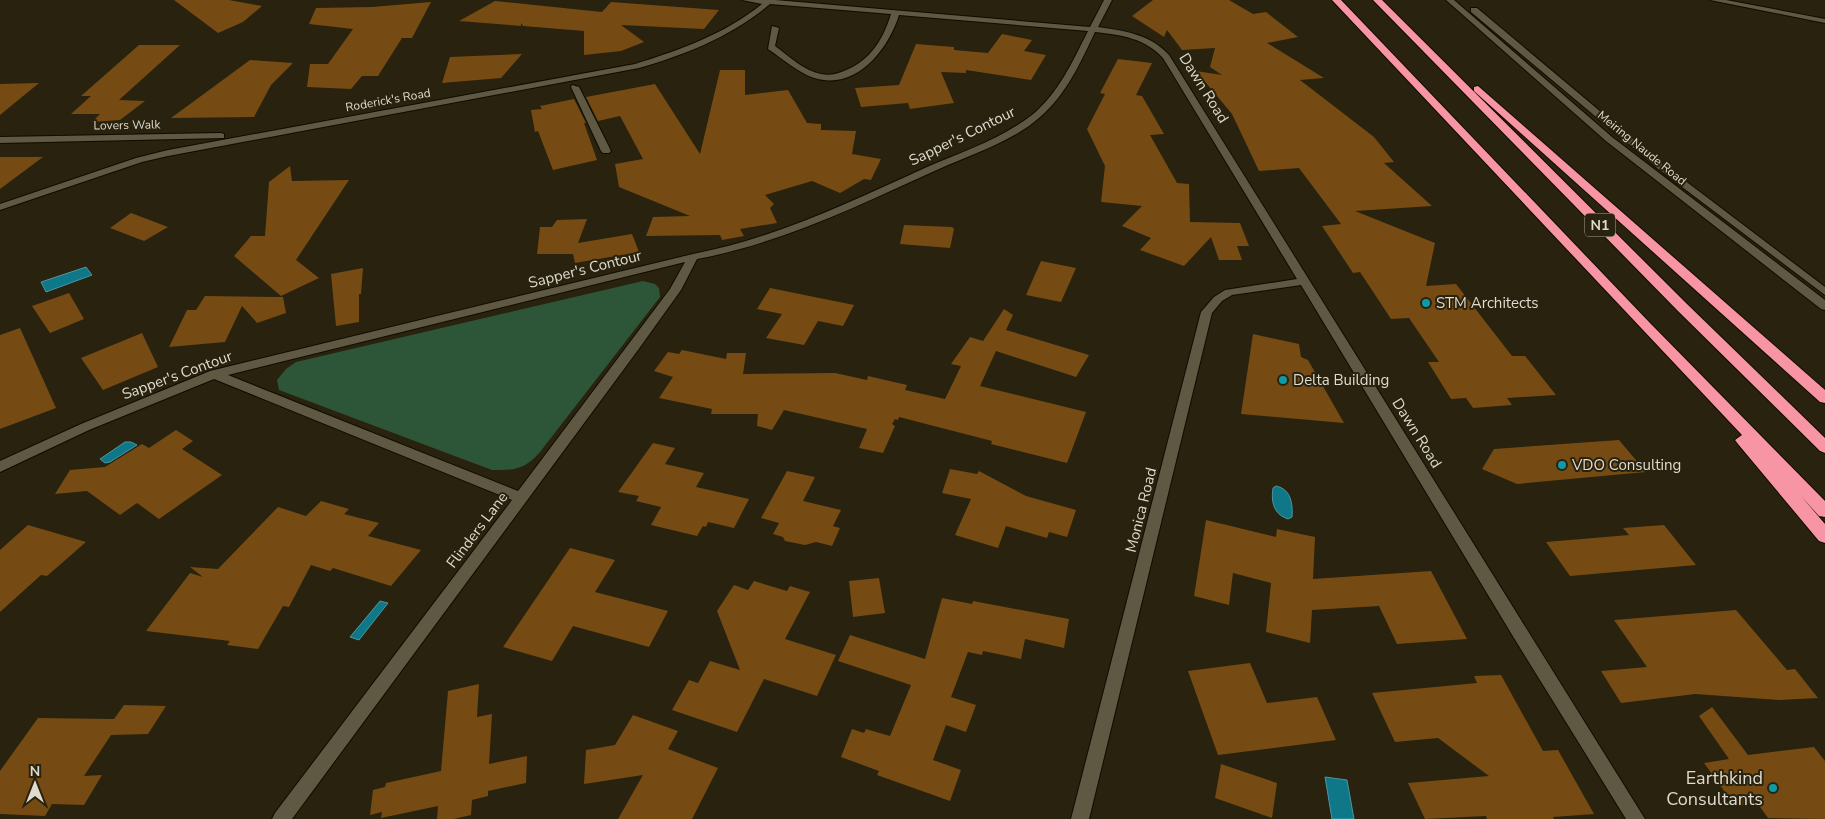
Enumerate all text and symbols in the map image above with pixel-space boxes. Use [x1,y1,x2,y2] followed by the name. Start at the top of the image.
[1175,49,1233,127] street label: Dawn Road
[344,85,432,115] street label: Roderick's Road
[905,101,1019,170] street label: Sapper's Contour
[1594,107,1690,189] street label: Meiring Naude Road
[93,116,162,134] street label: Lovers Walk
[1585,214,1615,236] road number: N1
[526,245,644,293] street label: Sapper's Contour
[1436,293,1538,313] place label: STM Architects
[1420,297,1432,309] marker: STM Architects
[119,346,236,404] street label: Sapper's Contour
[1293,370,1389,390] place label: Delta Building
[1277,374,1289,386] marker: Delta Building
[1388,394,1446,472] street label: Dawn Road
[1571,455,1681,475] place label: VDO Consulting
[1556,459,1568,471] marker: VDO Consulting
[1121,465,1161,555] street label: Monica Road
[442,488,512,572] street label: Flinders Lane
[10,759,60,809] north arrow
[30,762,40,781] text: N
[1666,766,1763,811] place label: Earthkind Consultants
[1767,782,1779,794] marker: Earthkind Consultants

